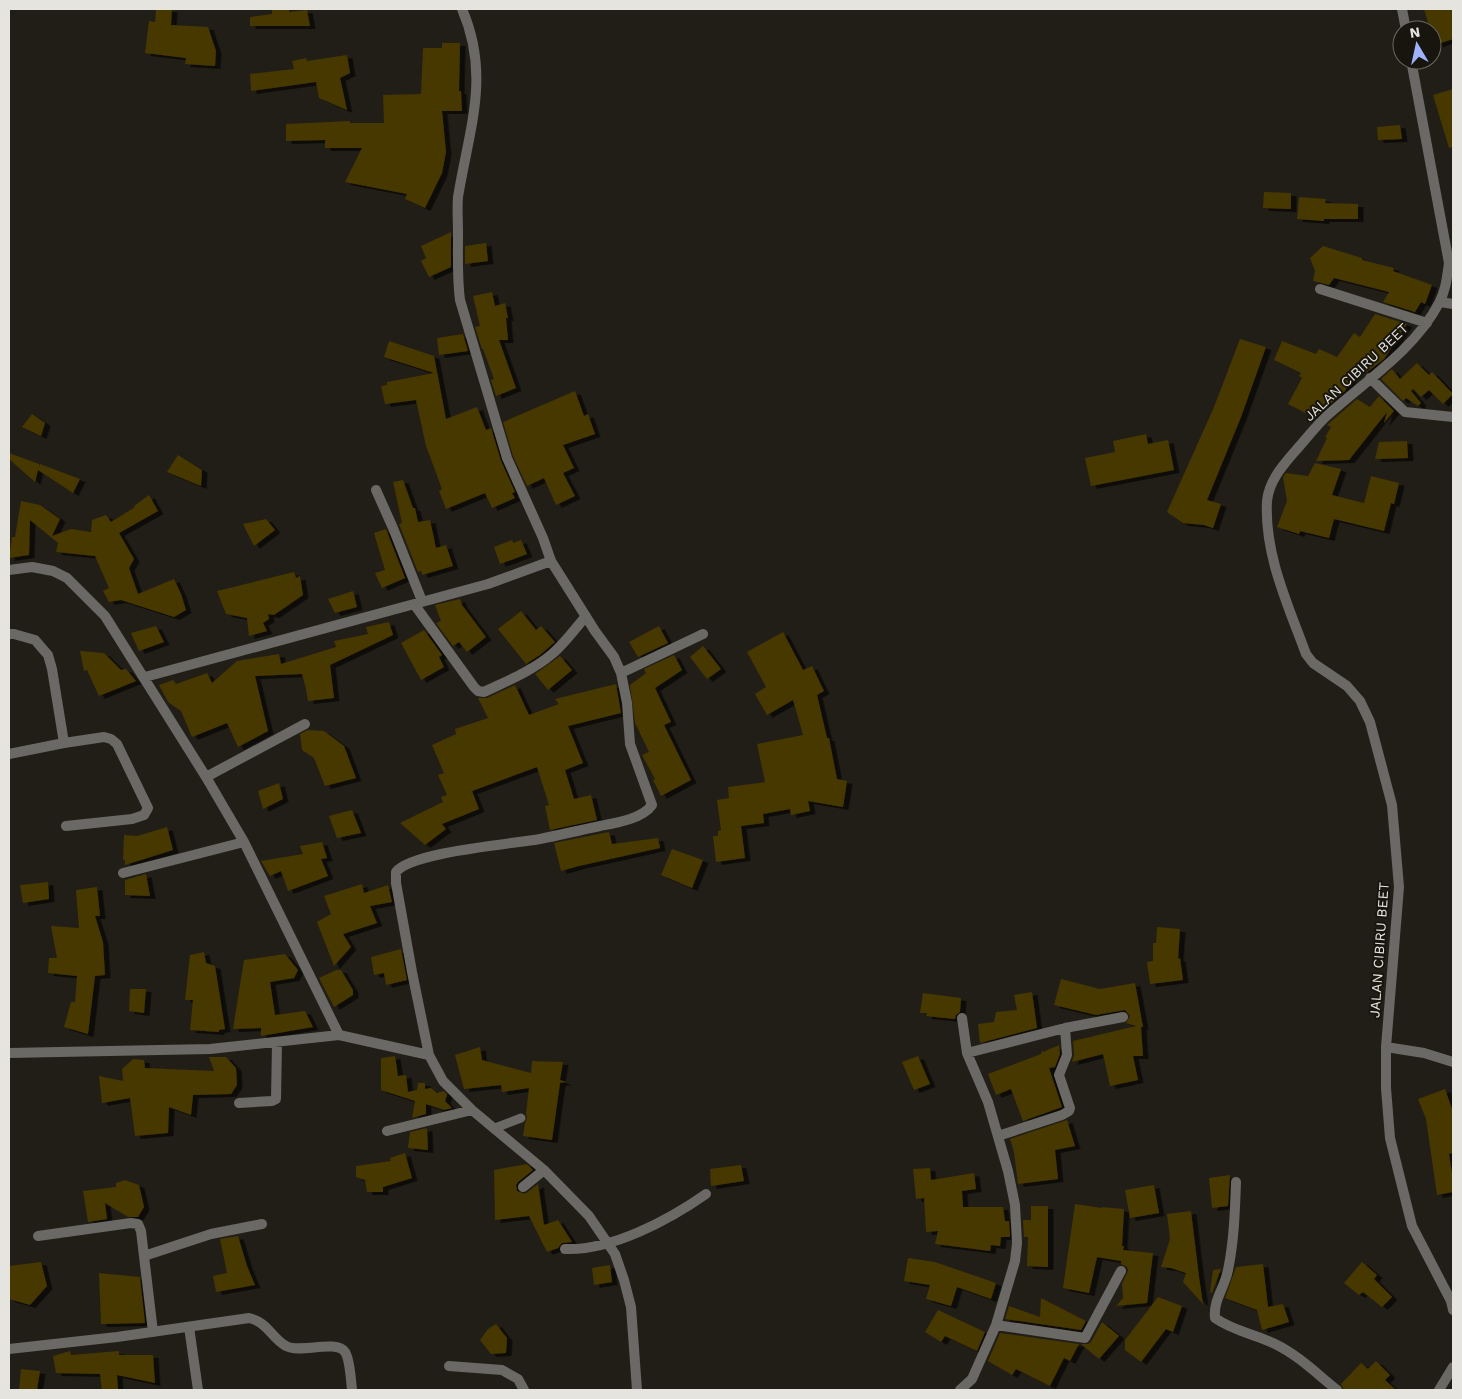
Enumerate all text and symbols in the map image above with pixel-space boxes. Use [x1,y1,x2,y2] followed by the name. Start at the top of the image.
[1392,20,1442,70] north arrow
[1409,23,1421,41] text: N
[1301,319,1412,424] street label: JALAN CIBIRU BEET
[1366,881,1392,1018] street label: JALAN CIBIRU BEET

